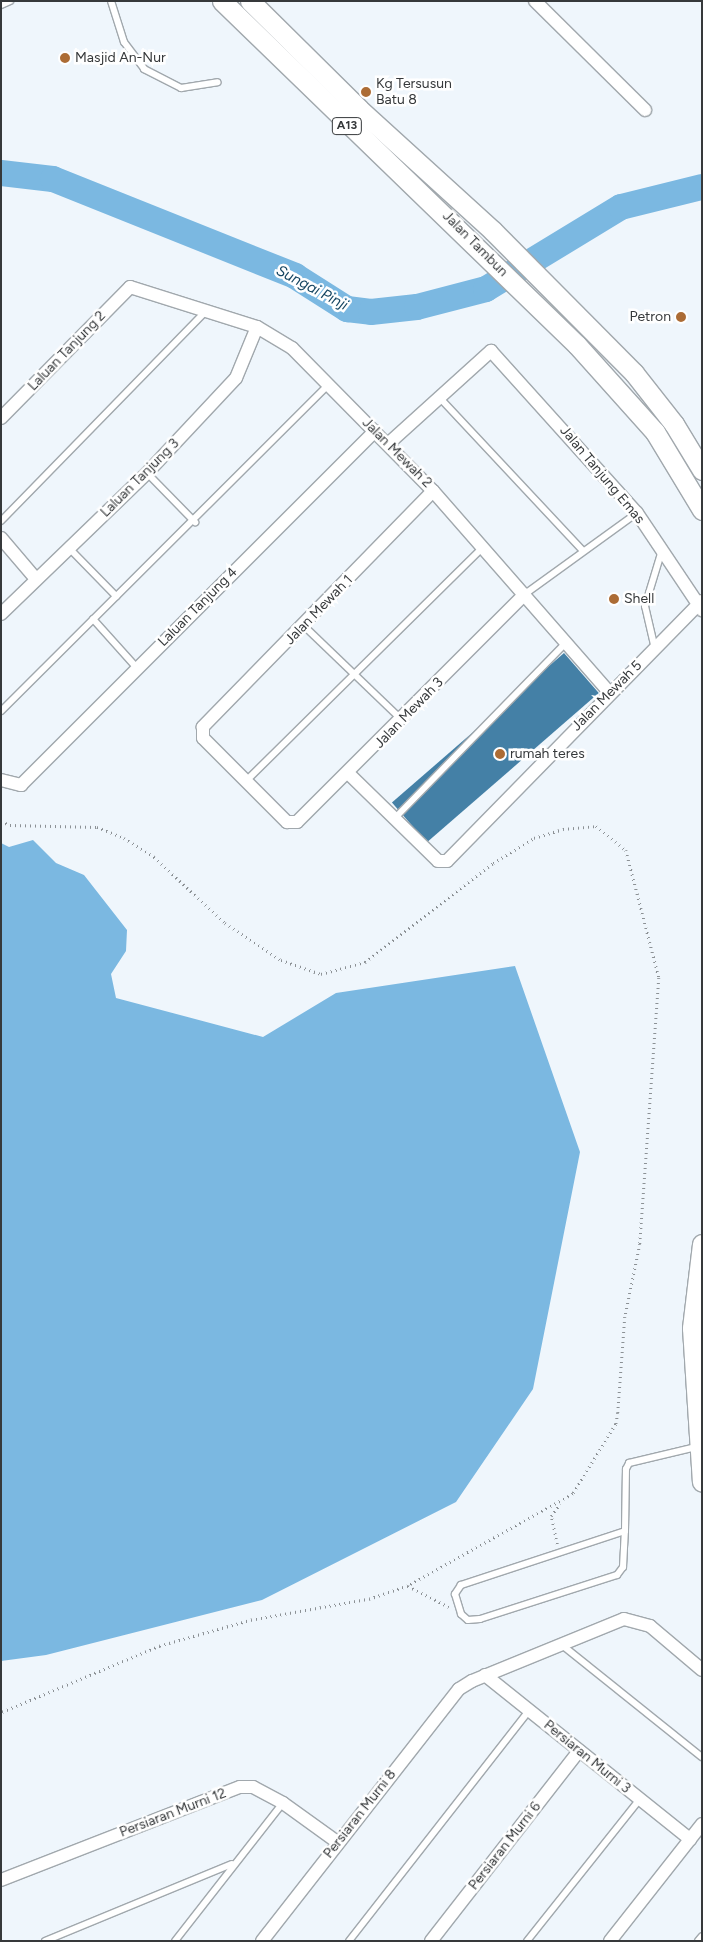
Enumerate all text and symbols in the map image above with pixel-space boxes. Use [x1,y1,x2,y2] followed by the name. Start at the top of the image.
[75,50,166,66] place label: Masjid An-Nur
[59,52,71,64] marker: Masjid An-Nur
[376,76,452,108] place label: Kg Tersusun Batu 8
[360,86,372,98] marker: Kg Tersusun Batu 8
[331,116,363,136] road number: A13
[439,208,511,280] street label: Jalan Tambun
[273,262,351,314] water label: Sungai Pinji
[25,308,109,394] street label: Laluan Tanjung 2
[629,309,671,325] place label: Petron
[675,311,687,323] marker: Petron
[358,414,436,492] street label: Jalan Mewah 2
[556,423,648,527] street label: Jalan Tanjung Emas
[97,435,183,521] street label: Laluan Tanjung 3
[155,564,241,650] street label: Laluan Tanjung 4
[282,572,356,648] street label: Jalan Mewah 1
[624,591,654,607] place label: Shell
[608,593,620,605] marker: Shell
[568,657,646,735] street label: Jalan Mewah 5
[371,674,447,752] street label: Jalan Mewah 3
[510,746,585,762] place label: rumah teres
[494,748,506,760] marker: rumah teres
[540,1717,634,1797] street label: Persiaran Murni 3
[320,1766,400,1862] street label: Persiaran Murni 8
[117,1785,229,1841] street label: Persiaran Murni 12
[465,1799,545,1893] street label: Persiaran Murni 6

